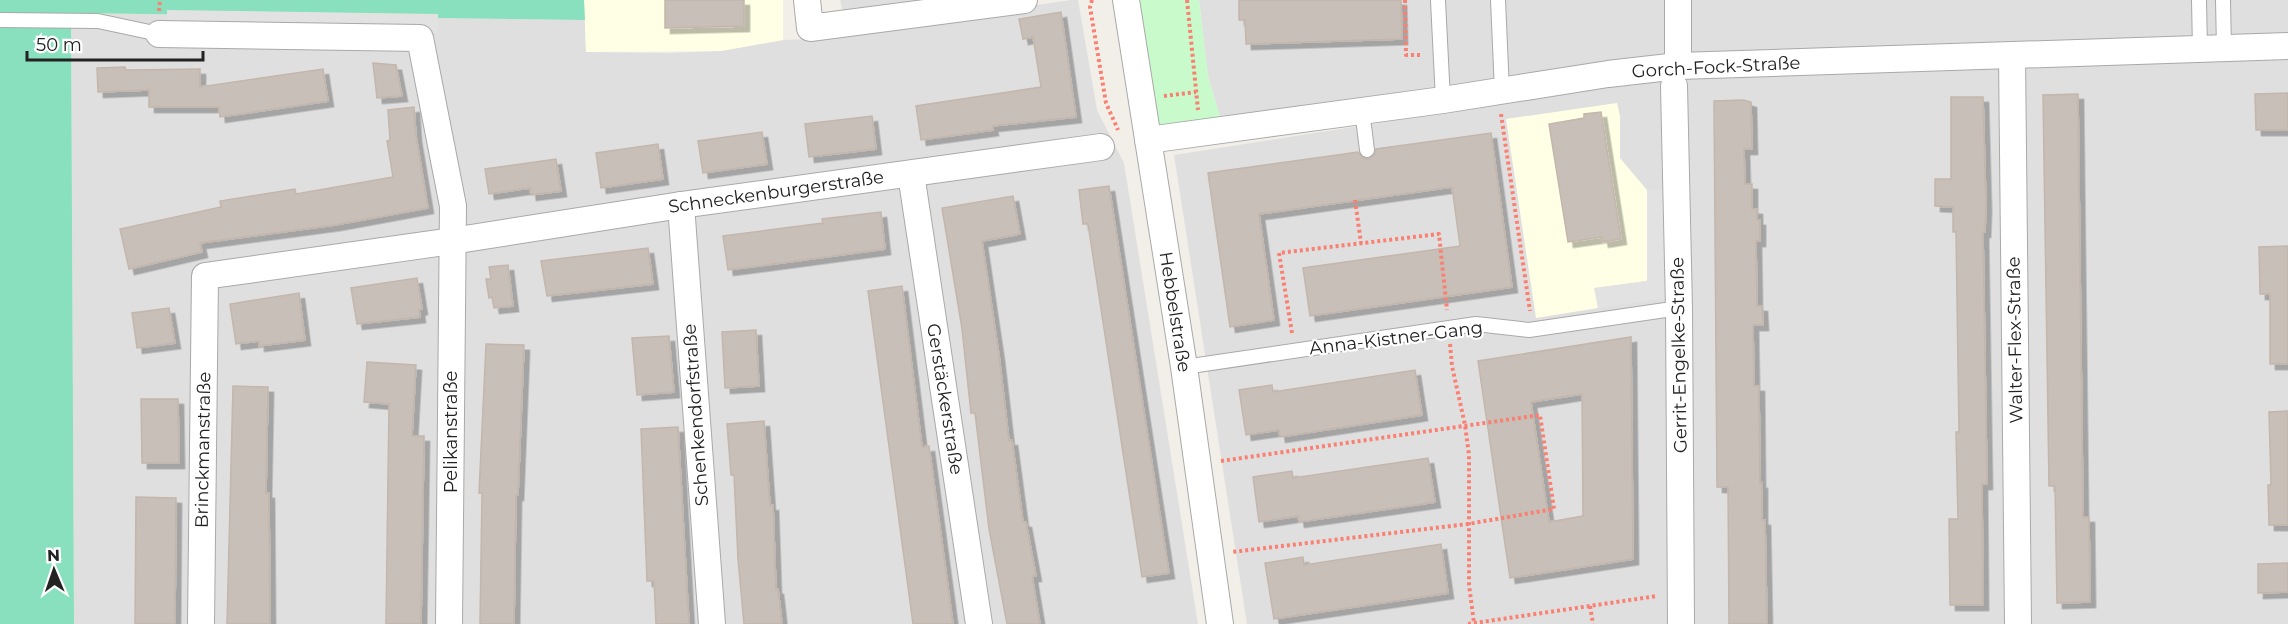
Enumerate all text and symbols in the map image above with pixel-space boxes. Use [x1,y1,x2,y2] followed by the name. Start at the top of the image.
[27,24,202,62] scale bar
[36,34,82,56] text: 50 m
[1631,52,1801,82] street label: Gorch-Fock-Straße
[667,166,885,218] street label: Schneckenburgerstraße
[1155,250,1195,374] street label: Hebbelstraße
[2003,256,2027,424] street label: Walter-Flex-Straße
[1666,257,1692,453] street label: Gerrit-Engelke-Straße
[1308,316,1484,360] street label: Anna-Kistner-Gang
[922,322,968,476] street label: Gerstäckerstraße
[679,323,713,507] street label: Schenkendorfstraße
[440,371,462,493] street label: Pelikanstraße
[191,372,215,528] street label: Brinckmanstraße
[24,540,84,600] north arrow
[47,546,60,565] text: N

